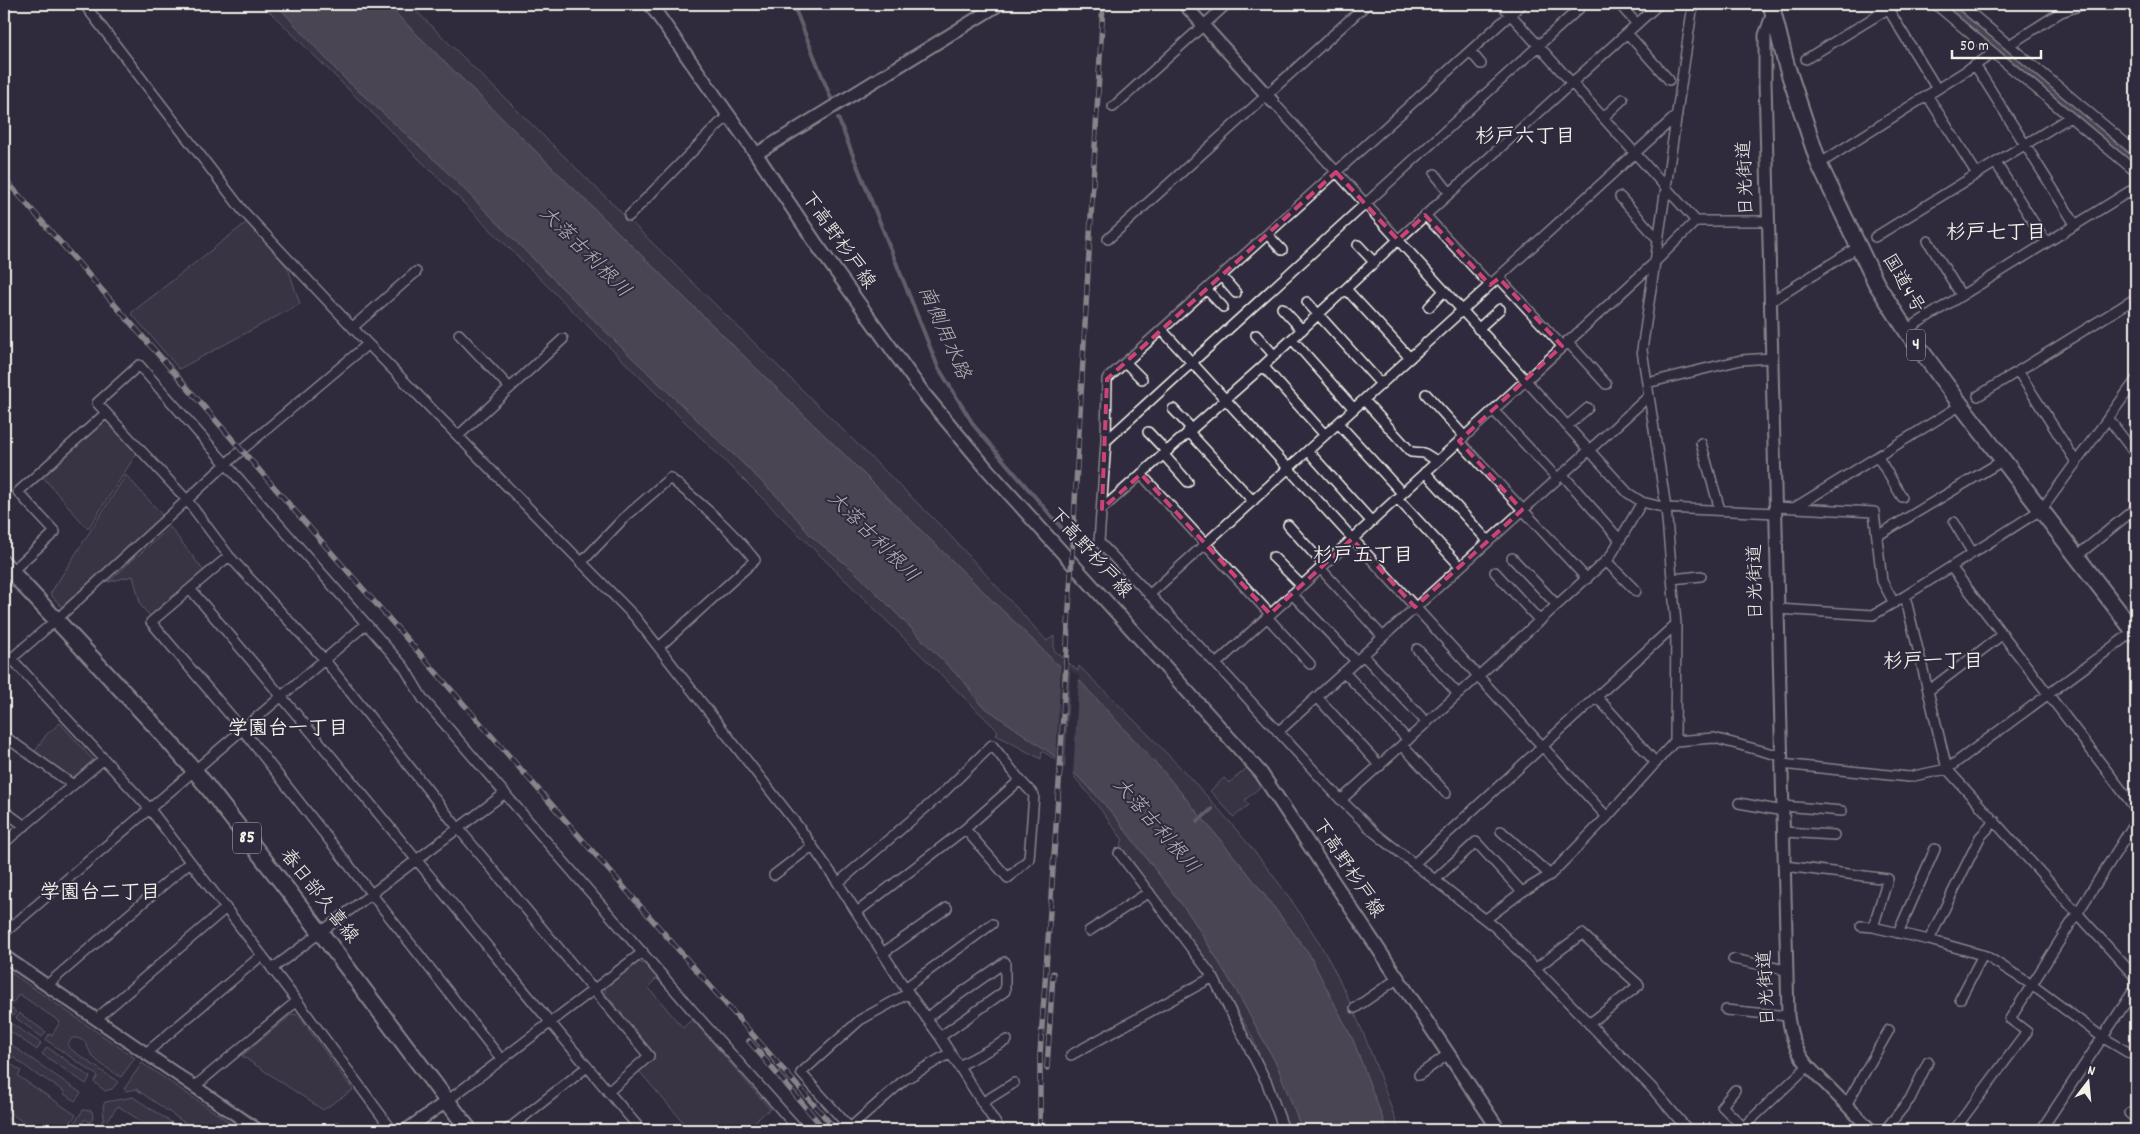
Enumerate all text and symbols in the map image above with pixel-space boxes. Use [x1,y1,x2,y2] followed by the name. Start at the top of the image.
[1952,28,2041,60] scale bar
[1960,36,1989,58] text: 50 m
[1475,124,1575,152] district label: 杉戸六丁目
[1732,140,1762,216] street label: 日光街道
[793,187,881,295] street label: 下高野杉戸線
[532,201,636,305] water label: 大落古利根川
[1946,220,2046,248] district label: 杉戸七丁目
[1874,249,1930,319] street label: 国道4号
[910,282,977,385] water label: 南側用水路
[1907,330,1925,360] road number: 4
[820,486,924,590] water label: 大落古利根川
[1041,503,1137,605] street label: 下高野杉戸線
[1313,543,1413,571] district label: 杉戸五丁目
[1743,544,1771,620] street label: 日光街道
[1883,649,1983,677] district label: 杉戸一丁目
[228,716,348,744] district label: 学園台一丁目
[1105,773,1205,881] water label: 大落古利根川
[1305,814,1389,924] street label: 下高野杉戸線
[233,822,261,854] road number: 85
[272,844,364,950] street label: 春日部久喜線
[40,880,160,908] district label: 学園台二丁目
[1753,949,1783,1027] street label: 日光街道
[2062,1056,2112,1106] north arrow
[2085,1061,2097,1082] text: N

